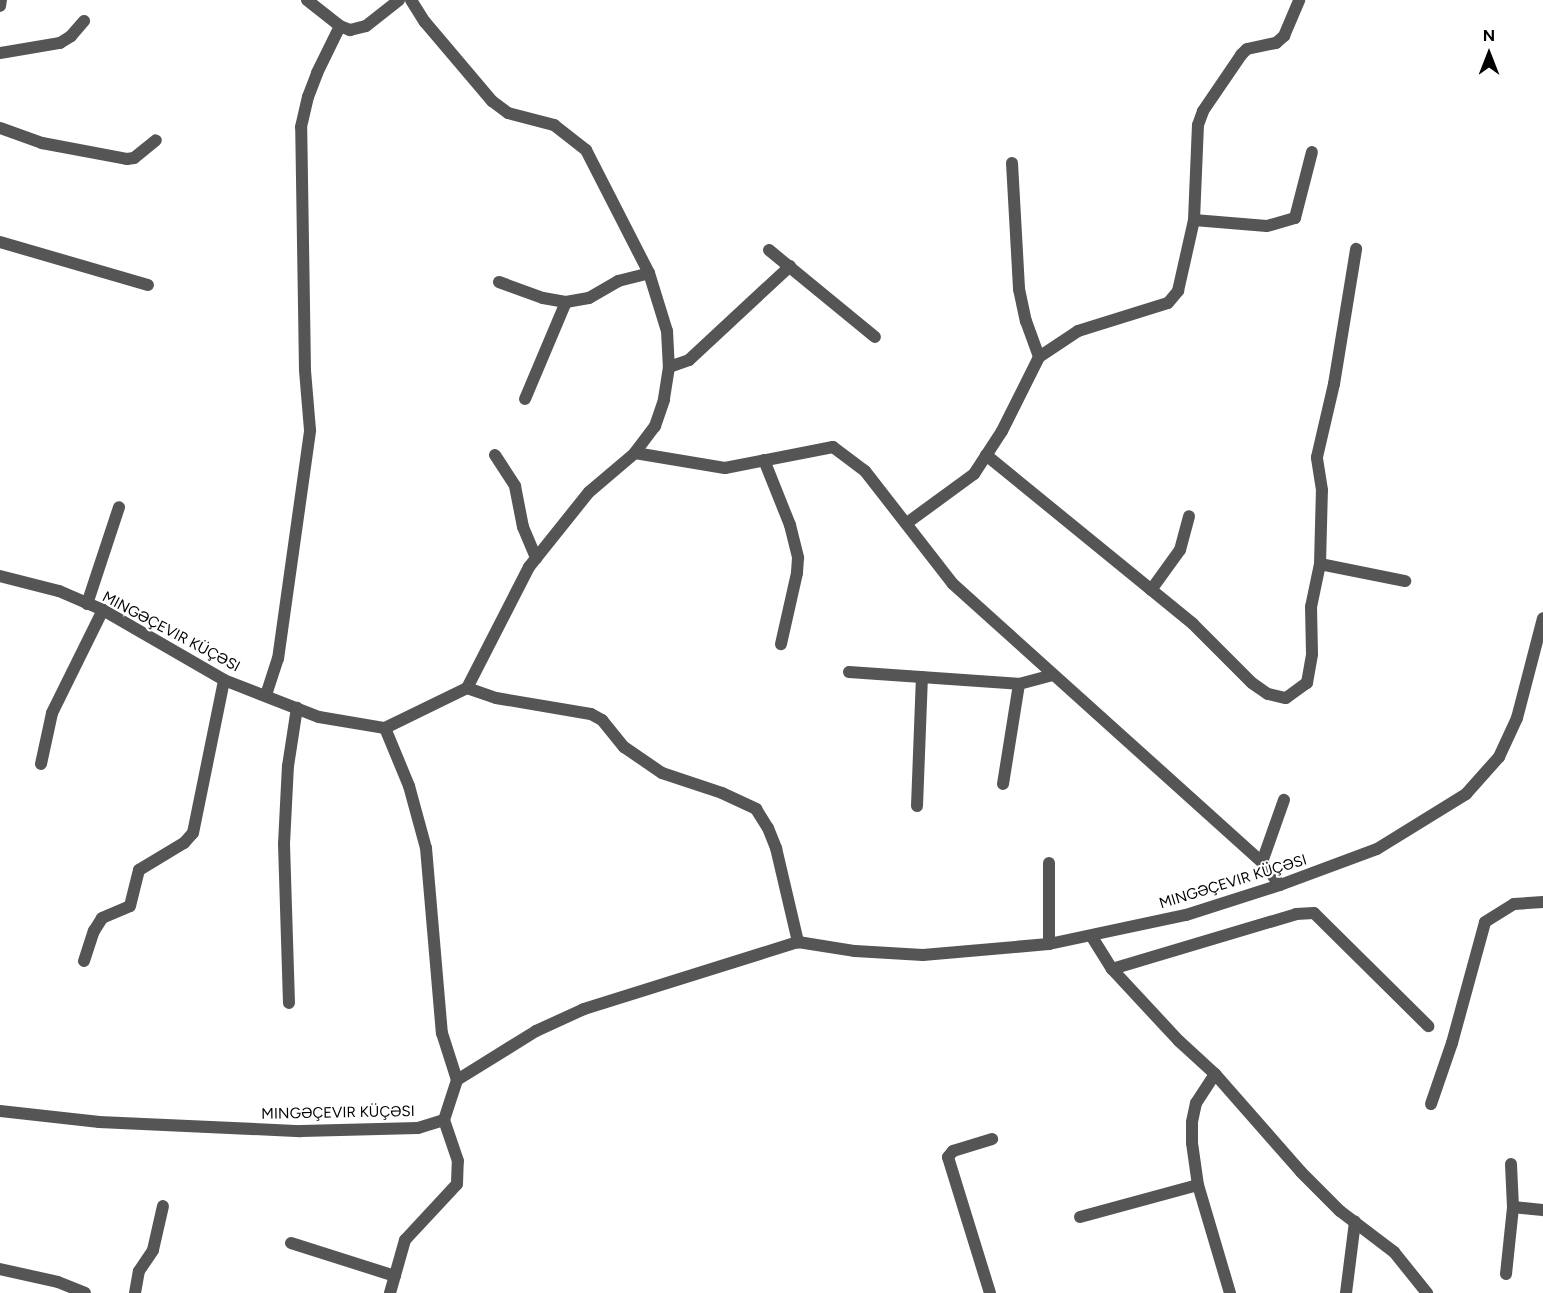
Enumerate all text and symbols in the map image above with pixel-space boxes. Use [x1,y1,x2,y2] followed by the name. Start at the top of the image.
[1459,24,1519,84] north arrow
[1483,26,1495,45] text: N
[99,588,243,676] street label: MINGƏÇEVIR KÜÇƏSI
[1157,851,1309,913] street label: MINGƏÇEVIR KÜÇƏSI
[261,1103,415,1123] street label: MINGƏÇEVIR KÜÇƏSI

